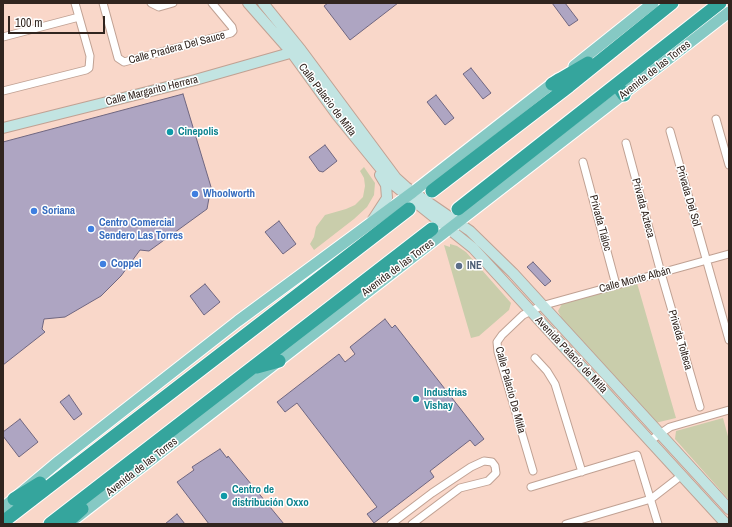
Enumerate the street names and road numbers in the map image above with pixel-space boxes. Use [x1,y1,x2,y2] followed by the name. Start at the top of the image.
[127,29,227,67] street label: Calle Pradera Del Sauce
[617,38,693,102] street label: Avenida de las Torres
[295,61,359,139] street label: Calle Palacio de Mitla
[104,73,200,109] street label: Calle Margarito Herrera
[673,164,703,228] street label: Privada Del Sol
[629,177,657,239] street label: Privada Azteca
[586,193,614,253] street label: Privada Tláloc
[359,237,437,299] street label: Avenida de las Torres
[598,264,672,296] street label: Calle Monte Albán
[665,308,695,372] street label: Privada Tolteca
[532,314,610,396] street label: Avenida Palacio de Mitla
[492,345,528,435] street label: Calle Palacio De Mitla
[104,435,180,499] street label: Avenida de las Torres

